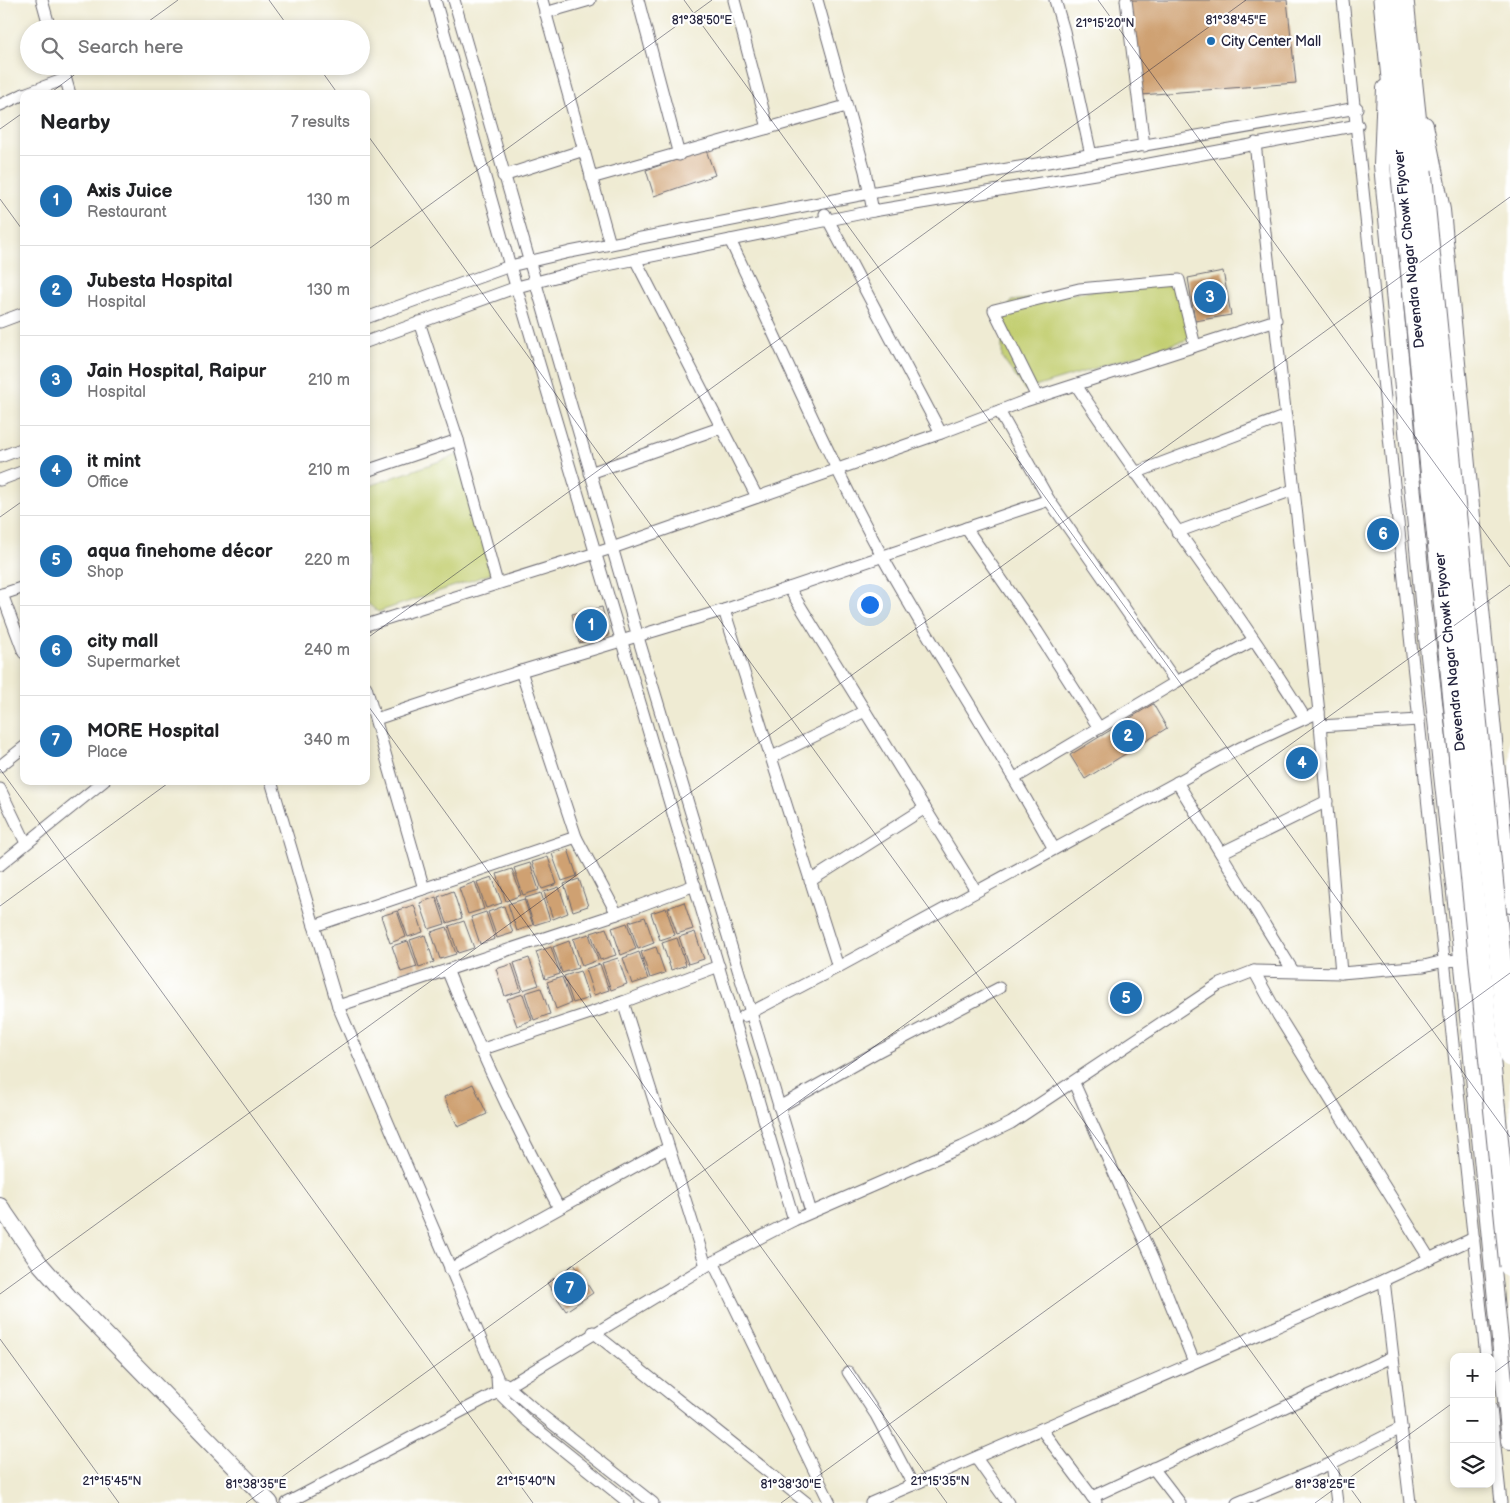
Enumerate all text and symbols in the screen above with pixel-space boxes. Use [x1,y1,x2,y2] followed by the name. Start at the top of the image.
[672,13,732,28] text: 81°38'50"E
[1206,13,1266,28] text: 81°38'45"E
[1076,16,1134,31] text: 21°15'20"N
[20,20,370,75] search box
[1221,33,1321,50] place label: City Center Mall
[38,34,66,62] icon: search
[1205,35,1217,47] marker: City Center Mall
[78,36,183,59] text: Search here
[40,110,110,135] text: Nearby
[291,113,350,132] text: 7 results
[1390,148,1428,349] street label: Devendra Nagar Chowk Flyover
[87,180,173,203] text: Axis Juice
[53,191,59,210] text: 1
[307,191,350,210] text: 130 m
[87,203,167,222] text: Restaurant
[87,270,233,293] text: Jubesta Hospital
[1194,278,1226,316] pin: 3
[51,281,61,300] text: 2
[307,281,350,300] text: 130 m
[87,293,146,312] text: Hospital
[87,360,266,383] text: Jain Hospital, Raipur
[51,371,61,390] text: 3
[308,371,350,390] text: 210 m
[87,383,146,402] text: Hospital
[87,450,141,473] text: it mint
[51,461,61,480] text: 4
[308,461,350,480] text: 210 m
[87,473,129,492] text: Office
[1367,515,1399,553] pin: 6
[87,540,273,563] text: aqua finehome décor
[51,551,61,570] text: 5
[304,551,350,570] text: 220 m
[1431,551,1469,752] street label: Devendra Nagar Chowk Flyover
[87,563,124,582] text: Shop
[857,592,883,618] your location
[575,606,607,644] pin: 1
[87,630,158,653] text: city mall
[51,641,61,660] text: 6
[304,641,350,660] text: 240 m
[87,653,180,672] text: Supermarket
[1112,717,1144,755] pin: 2
[87,720,219,743] text: MORE Hospital
[52,731,60,750] text: 7
[303,731,350,750] text: 340 m
[87,743,128,762] text: Place
[1286,744,1318,782] pin: 4
[1110,979,1142,1017] pin: 5
[554,1269,586,1307] pin: 7
[1450,1353,1495,1488] map controls
[1450,1353,1495,1398] button: +
[1450,1398,1495,1443] button: −
[1450,1443,1495,1488] button: layers
[83,1474,141,1489] text: 21°15'45"N
[496,1474,556,1489] text: 21°15'40"N
[910,1474,970,1489] text: 21°15'35"N
[226,1477,287,1492] text: 81°38'35"E
[760,1477,822,1492] text: 81°38'30"E
[1295,1477,1355,1492] text: 81°38'25"E

